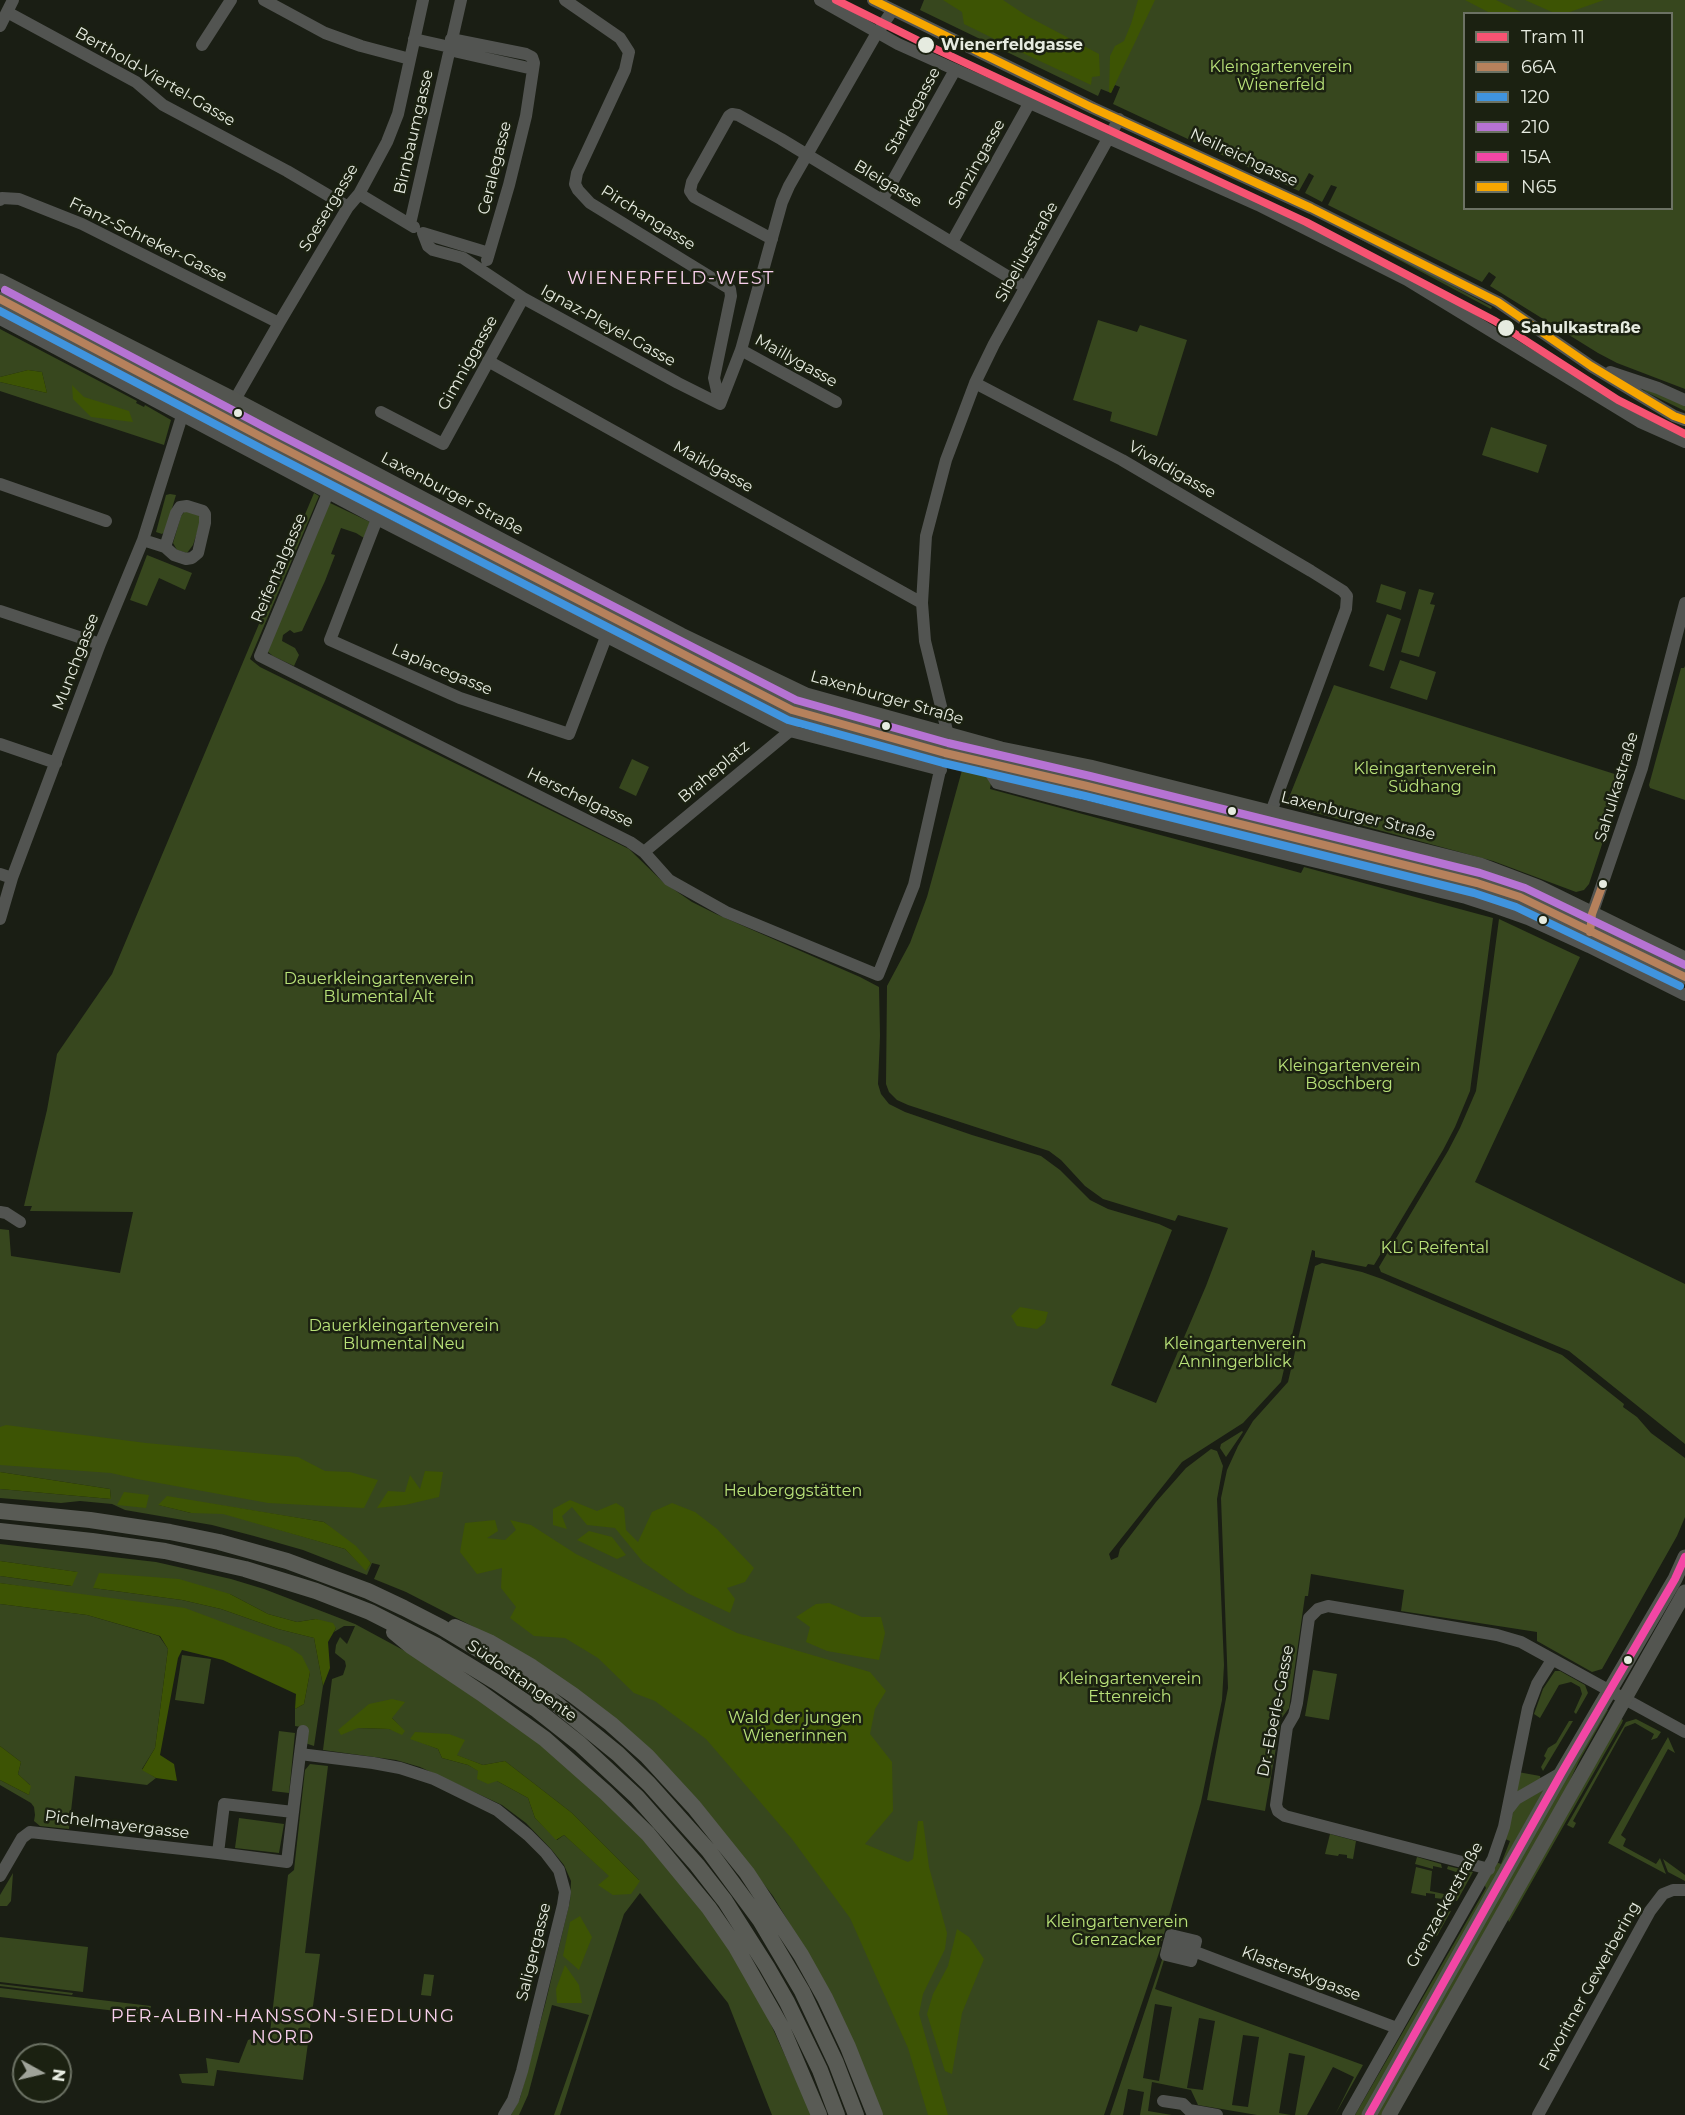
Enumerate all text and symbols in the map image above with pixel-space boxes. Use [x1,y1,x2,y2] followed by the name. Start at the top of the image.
[1463,12,1673,210] legend
[72,23,238,131] street label: Berthold-Viertel-Gasse
[1521,26,1585,48] text: Tram 11
[916,35,936,55] marker: Wienerfeldgasse
[941,35,1083,55] place label: Wienerfeldgasse
[1521,56,1556,78] text: 66A
[1209,57,1353,95] park label: Kleingartenverein Wienerfeld
[881,64,945,158] street label: Starkegasse
[390,68,438,196] street label: Birnbaumgasse
[1521,86,1550,108] text: 120
[945,116,1009,212] street label: Sanzingasse
[1521,116,1550,138] text: 210
[474,119,516,217] street label: Ceralegasse
[1187,125,1301,191] street label: Neilreichgasse
[1521,146,1551,168] text: 15A
[850,156,926,212] street label: Bleigasse
[295,161,363,255] street label: Soesergasse
[1521,176,1557,198] text: N65
[597,181,699,255] street label: Pirchangasse
[66,193,230,287] street label: Franz-Schreker-Gasse
[992,199,1062,305] street label: Sibeliusstraße
[567,268,775,290] district label: WIENERFELD-WEST
[537,281,679,371] street label: Ignaz-Pleyel-Gasse
[434,312,502,414] street label: Gimniggasse
[1496,318,1516,338] marker: Sahulkastraße
[1521,318,1641,338] place label: Sahulkastraße
[751,330,841,392] street label: Maillygasse
[232,407,244,419] unlabelled marker
[670,437,756,497] street label: Maiklgasse
[1125,437,1219,503] street label: Vivaldigasse
[377,448,527,540] street label: Laxenburger Straße
[247,510,311,626] street label: Reifentalgasse
[49,611,103,713] street label: Munchgasse
[389,640,495,700] street label: Laplacegasse
[808,667,966,729] street label: Laxenburger Straße
[880,720,892,732] unlabelled marker
[1591,730,1643,844] street label: Sahulkastraße
[675,737,753,807] street label: Braheplatz
[1353,759,1497,797] park label: Kleingartenverein Südhang
[524,764,636,832] street label: Herschelgasse
[1279,788,1437,844] street label: Laxenburger Straße
[1226,805,1238,817] unlabelled marker
[1597,878,1609,890] unlabelled marker
[1537,914,1549,926] unlabelled marker
[284,969,474,1007] park label: Dauerkleingartenverein Blumental Alt
[1277,1056,1421,1094] park label: Kleingartenverein Boschberg
[1381,1238,1489,1258] park label: KLG Reifental
[309,1316,499,1354] park label: Dauerkleingartenverein Blumental Neu
[1163,1334,1307,1372] park label: Kleingartenverein Anningerblick
[724,1481,862,1501] park label: Heuberggstätten
[464,1636,580,1726] street label: Südosttangente
[1254,1643,1298,1779] street label: Dr.-Eberle-Gasse
[1622,1654,1634,1666] unlabelled marker
[1058,1669,1202,1707] park label: Kleingartenverein Ettenreich
[728,1708,862,1746] park label: Wald der jungen Wienerinnen
[44,1807,190,1843] street label: Pichelmayergasse
[1402,1839,1488,1971] street label: Grenzackerstraße
[1536,1898,1644,2074] street label: Favoritner Gewerbering
[513,1901,555,2003] street label: Saligergasse
[1045,1912,1189,1950] park label: Kleingartenverein Grenzacker
[1239,1942,1363,2006] street label: Klasterskygasse
[111,2006,455,2048] district label: PER-ALBIN-HANSSON-SIEDLUNG NORD
[12,2043,72,2103] north arrow
[48,2068,69,2083] text: N

